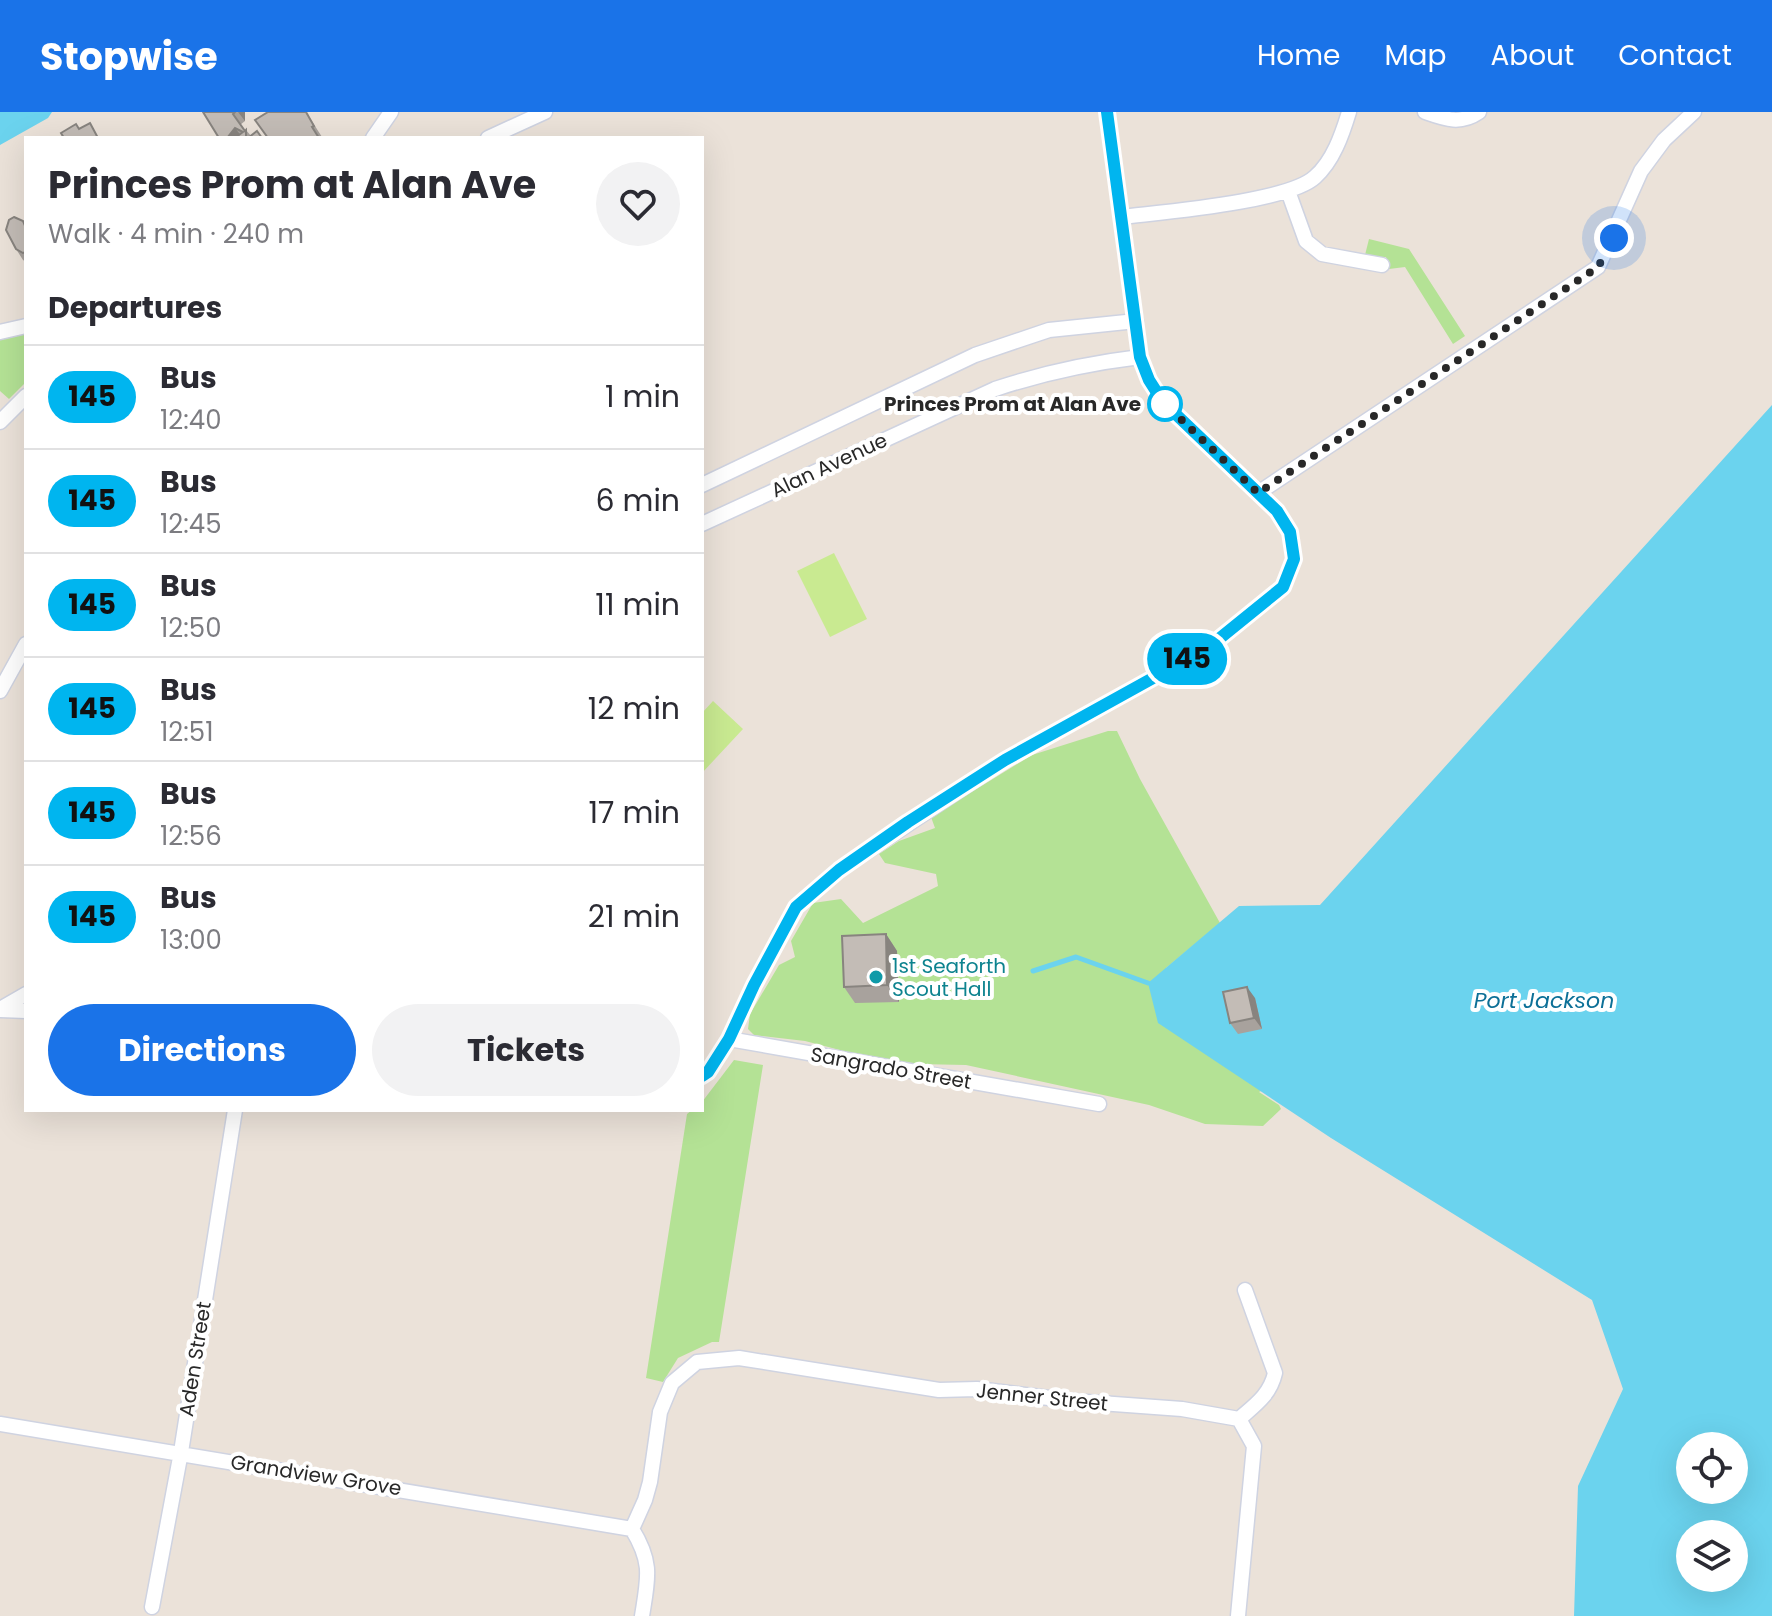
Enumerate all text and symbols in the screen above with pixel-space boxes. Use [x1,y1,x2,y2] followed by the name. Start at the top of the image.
[40,30,218,83] text: Stopwise
[1257,36,1340,75] text: Home
[1384,36,1446,75] text: Map
[1490,36,1574,75] text: About
[1618,36,1732,75] text: Contact
[48,158,536,211] text: Princes Prom at Alan Ave
[596,162,680,246] button: heart
[48,216,304,252] text: Walk · 4 min · 240 m
[1594,218,1634,258] your location
[48,286,222,329] text: Departures
[160,356,217,399] text: Bus
[605,375,680,418] text: 1 min
[68,377,116,416] text: 145
[1148,387,1182,421] marker: Princes Prom at Alan Ave
[884,390,1141,418] place label: Princes Prom at Alan Ave
[160,402,222,438] text: 12:40
[766,426,892,504] street label: Alan Avenue
[160,460,217,503] text: Bus
[595,479,680,522] text: 6 min
[68,481,116,520] text: 145
[160,506,222,542] text: 12:45
[160,564,217,607] text: Bus
[595,583,680,626] text: 11 min
[68,585,116,624] text: 145
[160,610,221,646] text: 12:50
[1141,633,1233,685] line badge: 145
[1163,639,1211,678] text: 145
[160,668,217,711] text: Bus
[588,687,680,730] text: 12 min
[68,689,116,728] text: 145
[160,714,213,750] text: 12:51
[160,772,217,815] text: Bus
[589,791,680,834] text: 17 min
[68,793,116,832] text: 145
[160,818,222,854] text: 12:56
[160,876,217,919] text: Bus
[588,895,680,938] text: 21 min
[68,897,116,936] text: 145
[160,922,222,958] text: 13:00
[892,952,1006,1003] place label: 1st Seaforth Scout Hall
[867,968,885,986] marker: 1st Seaforth Scout Hall
[1474,985,1614,1016] water label: Port Jackson
[48,1004,356,1096] button: Directions
[372,1004,680,1096] button: Tickets
[808,1040,974,1096] street label: Sangrado Street
[172,1299,218,1419] street label: Aden Street
[975,1376,1109,1418] street label: Jenner Street
[1676,1432,1748,1592] map controls
[1676,1432,1748,1504] button: locate
[229,1448,403,1502] street label: Grandview Grove
[1676,1520,1748,1592] button: layers

